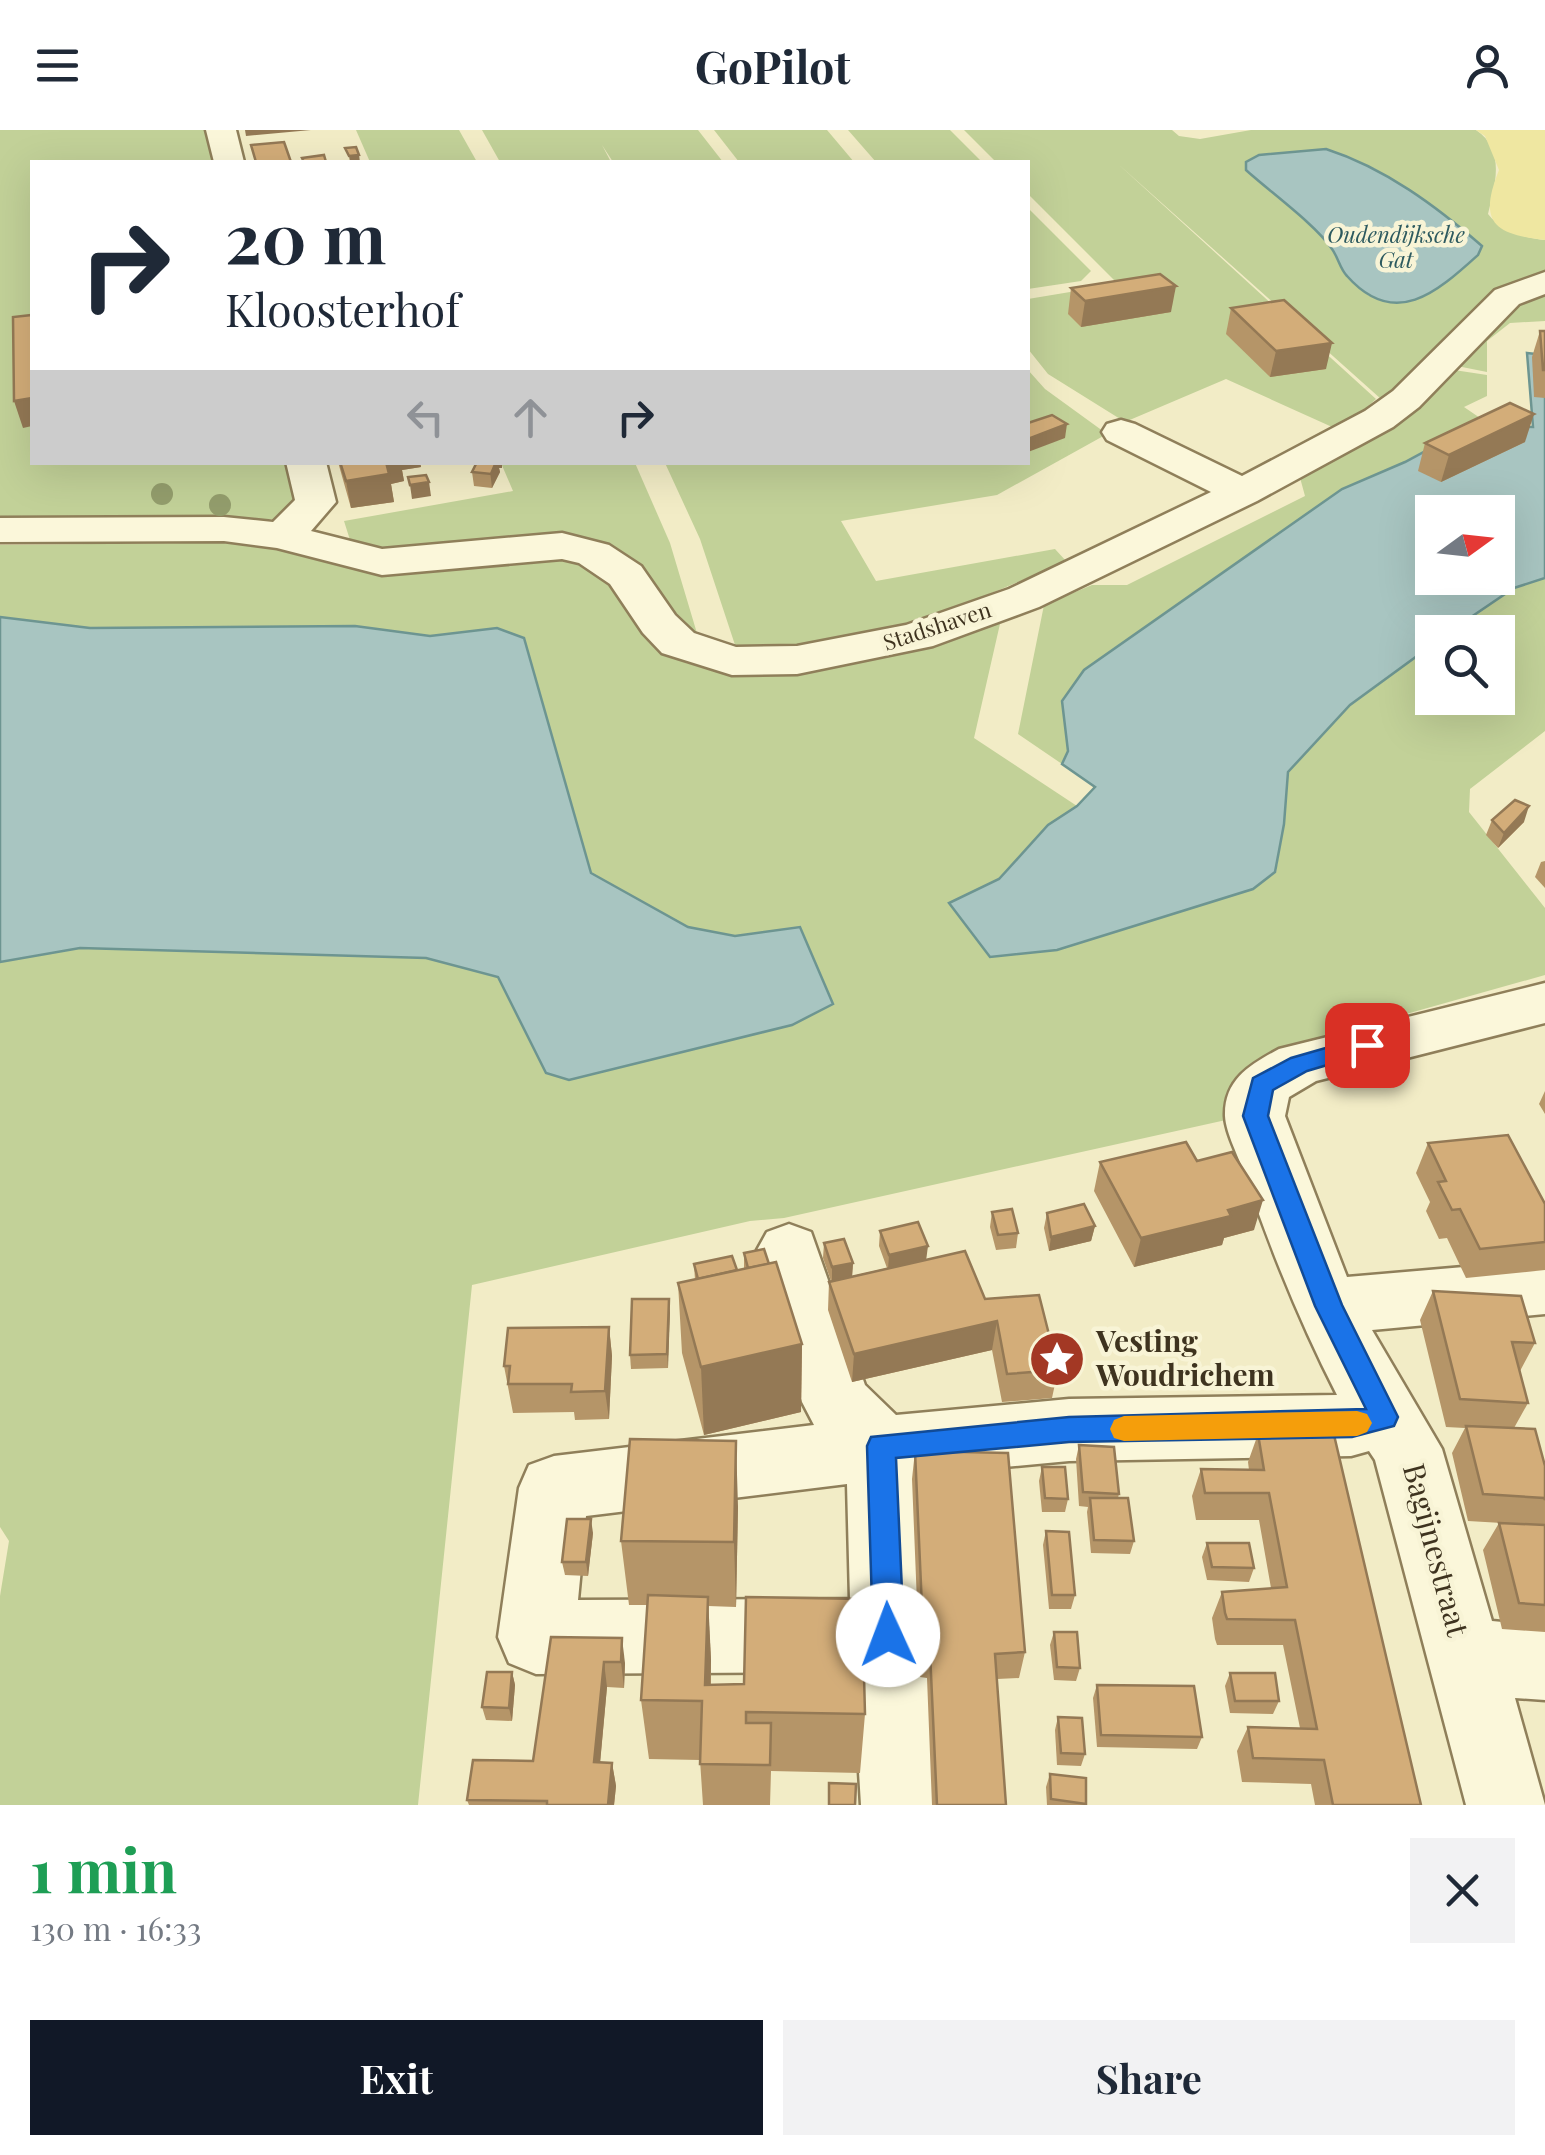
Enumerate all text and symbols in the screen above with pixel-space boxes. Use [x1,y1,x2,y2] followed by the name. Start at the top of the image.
[695,35,850,95] text: GoPilot
[30,38,85,93] icon: menu
[1460,38,1515,93] icon: person
[225,188,386,282] text: 20 m
[60,200,190,330] icon: right
[1327,219,1465,274] water label: Oudendijksche Gat
[225,278,460,338] text: Kloosterhof
[398,390,453,445] icon: left
[503,390,558,445] icon: ahead
[608,390,663,445] icon: right
[1415,495,1515,595] north arrow
[1415,495,1515,715] map controls
[879,593,995,657] street label: Stadshaven
[1415,615,1515,715] button: search
[1325,1003,1410,1088] pin
[1340,1018,1395,1073] icon: arrive
[1095,1320,1275,1394] place label: Vesting Woudrichem
[1027,1329,1087,1389] place icon: Vesting Woudrichem
[1395,1459,1479,1641] street label: Bagijnestraat
[836,1583,940,1687] position arrow
[30,1828,177,1908] text: 1 min
[1410,1838,1515,1943] button: close
[30,1906,201,1949] text: 130 m · 16:33
[30,2020,763,2135] button: Exit
[783,2020,1515,2135] button: Share

